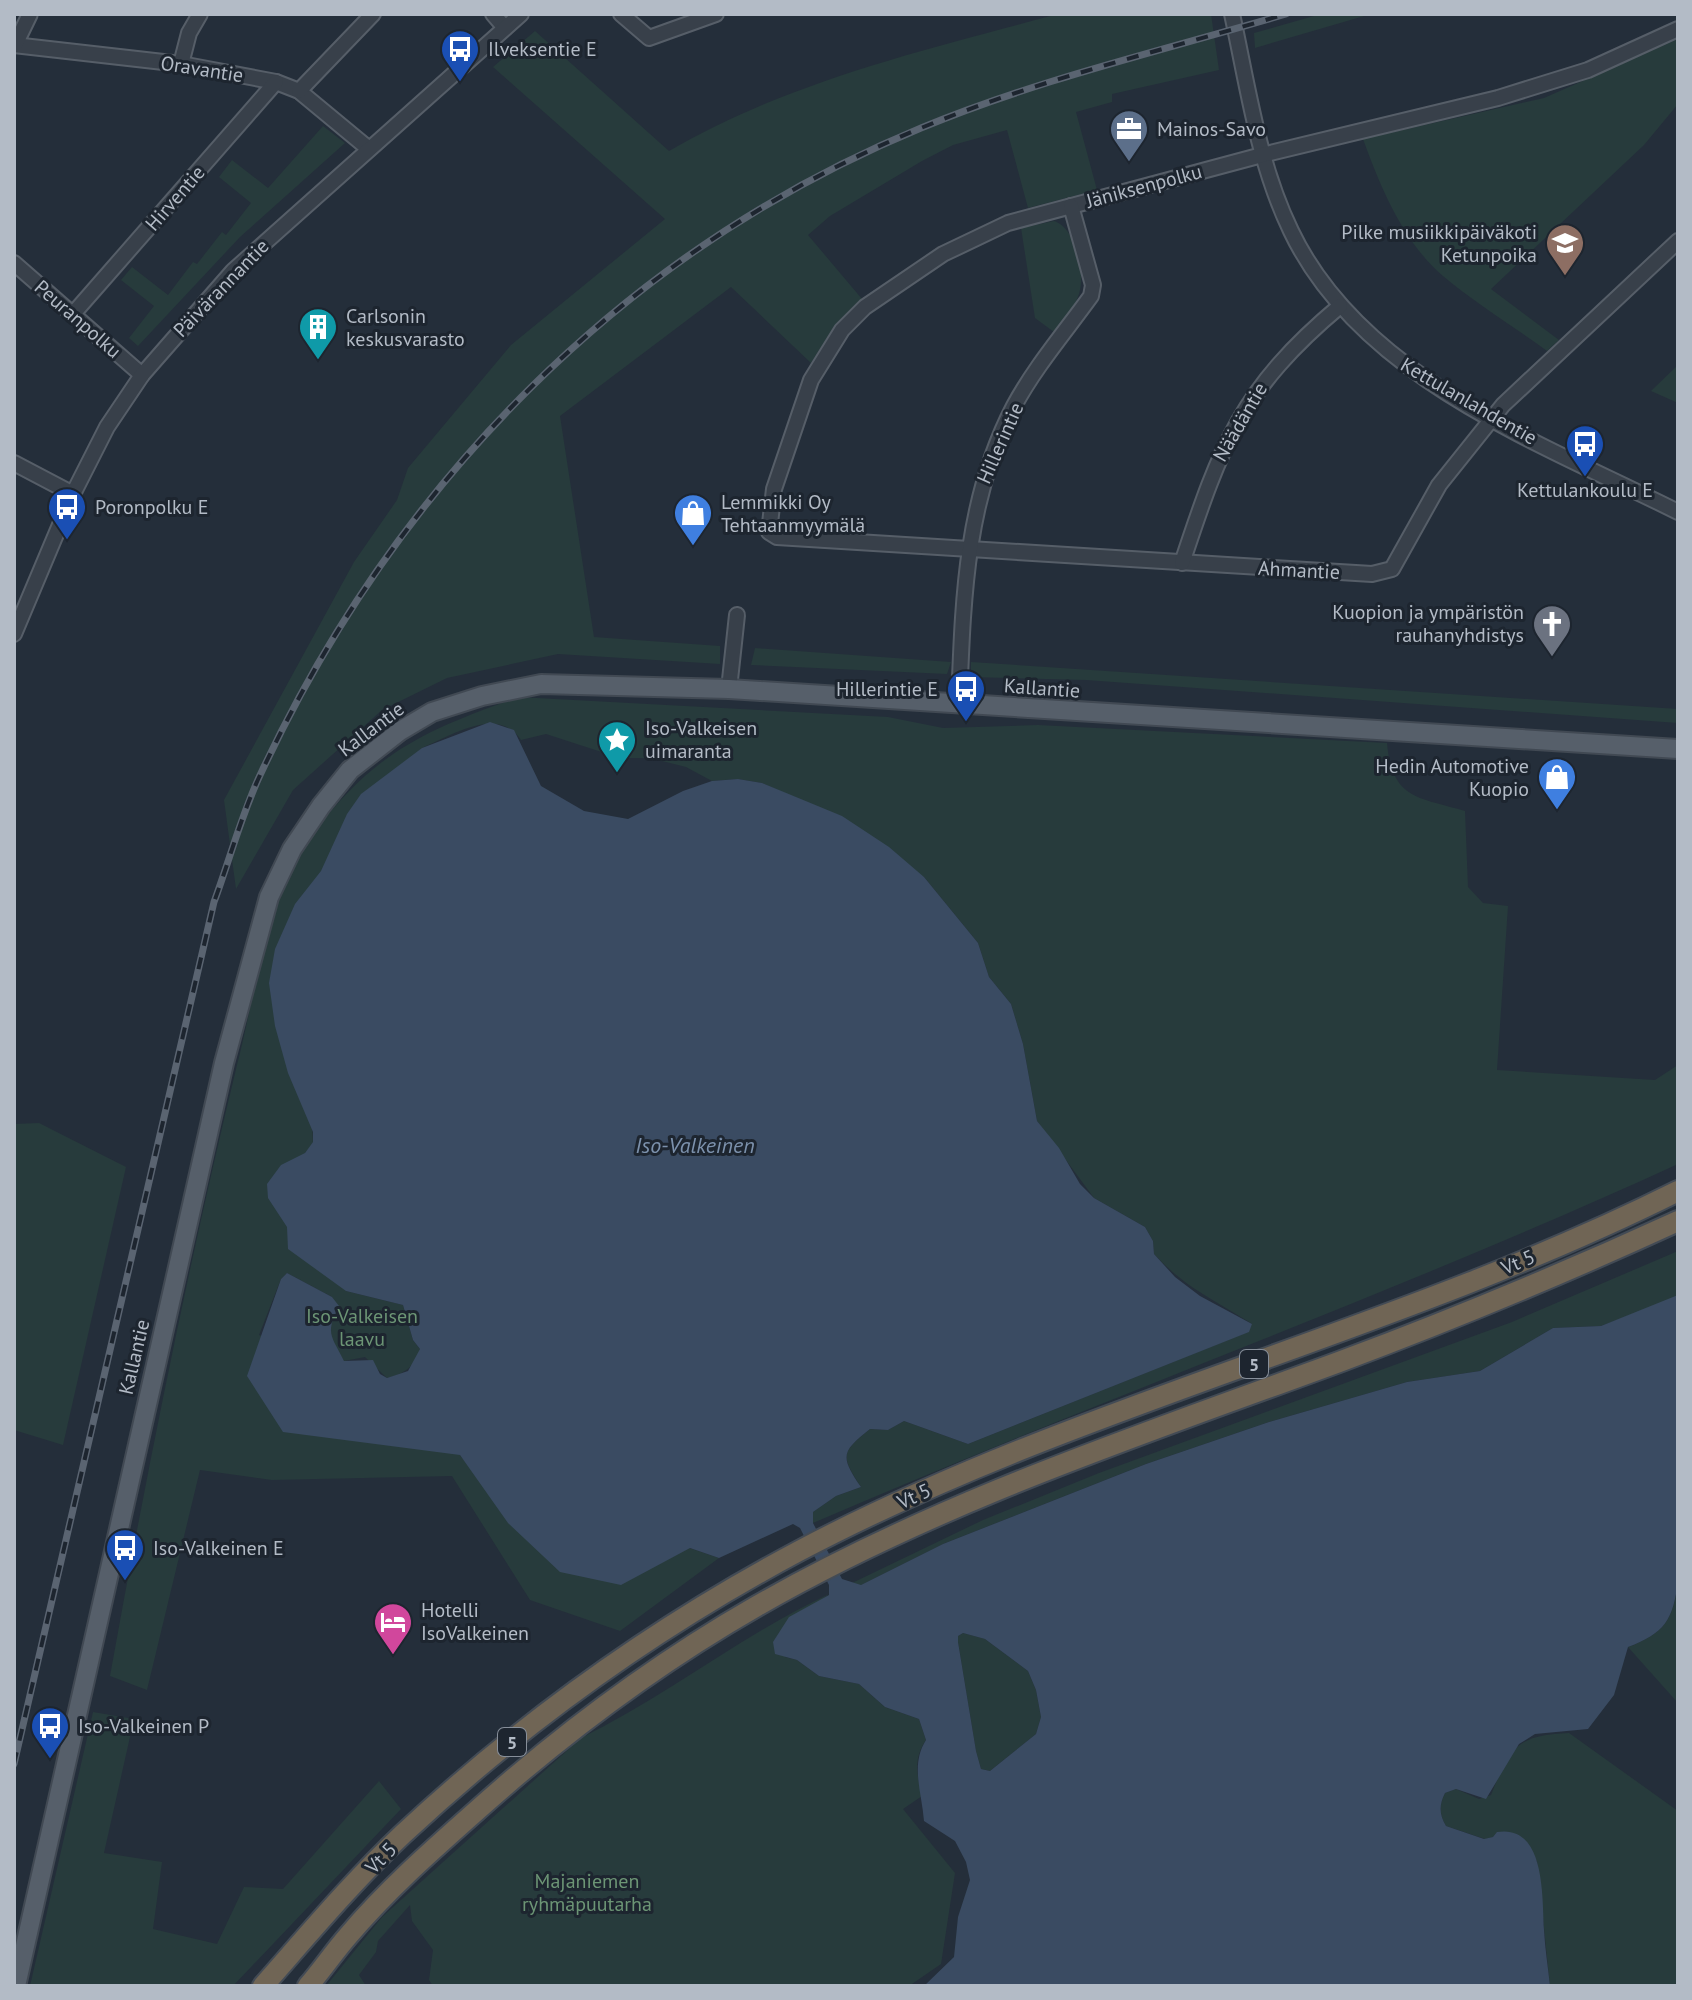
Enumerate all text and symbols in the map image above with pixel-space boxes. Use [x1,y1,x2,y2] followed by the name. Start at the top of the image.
[439,28,481,83] bus stop icon: Ilveksentie E
[488,36,597,62] place label: Ilveksentie E
[159,50,245,88] street label: Oravantie
[1108,108,1150,163] office icon: Mainos-Savo
[1157,116,1266,142] place label: Mainos-Savo
[1082,158,1205,214] street label: Jäniksenpolku
[139,160,211,236] street label: Hirventie
[1341,219,1537,268] place label: Pilke musiikkipäiväkoti Ketunpoika
[1544,222,1586,277] school or university icon: Pilke musiikkipäiväkoti Ketunpoika
[168,233,274,343] street label: Päivärannantie
[29,274,127,364] street label: Peuranpolku
[346,303,465,352] place label: Carlsonin keskusvarasto
[297,306,339,361] building icon: Carlsonin keskusvarasto
[1396,351,1542,451] street label: Kettulanlahdentie
[1207,378,1273,466] street label: Näädäntie
[971,398,1029,488] street label: Hillerintie
[1564,423,1606,478] bus stop icon: Kettulankoulu E
[1517,477,1653,503] place label: Kettulankoulu E
[46,486,88,541] bus stop icon: Poronpolku E
[721,489,865,538] place label: Lemmikki Oy Tehtaanmyymälä
[672,492,714,547] shop icon: Lemmikki Oy Tehtaanmyymälä
[95,494,208,520] place label: Poronpolku E
[1257,555,1341,585] street label: Ahmantie
[1332,599,1524,648] place label: Kuopion ja ympäristön rauhanyhdistys
[1531,603,1573,658] church icon: Kuopion ja ympäristön rauhanyhdistys
[945,668,987,723] bus stop icon: Hillerintie E
[1003,672,1081,704] street label: Kallantie
[836,676,938,702] place label: Hillerintie E
[333,696,409,762] street label: Kallantie
[645,715,757,764] place label: Iso-Valkeisen uimaranta
[596,719,638,774] place icon: Iso-Valkeisen uimaranta
[1375,753,1529,802] place label: Hedin Automotive Kuopio
[1536,756,1578,811] shop icon: Hedin Automotive Kuopio
[635,1131,755,1159] water label: Iso-Valkeinen
[1496,1243,1539,1281] street label: Vt 5
[306,1303,418,1352] park label: Iso-Valkeisen laavu
[113,1317,155,1397] street label: Kallantie
[1240,1350,1268,1378] road number: 5
[892,1477,935,1515] street label: Vt 5
[104,1527,146,1582] bus stop icon: Iso-Valkeinen E
[153,1535,284,1561] place label: Iso-Valkeinen E
[421,1597,529,1646] place label: Hotelli IsoValkeinen
[372,1601,414,1656] hotel icon: Hotelli IsoValkeinen
[29,1705,71,1760] bus stop icon: Iso-Valkeinen P
[78,1713,209,1739] place label: Iso-Valkeinen P
[498,1728,526,1756] road number: 5
[359,1837,402,1880] street label: Vt 5
[522,1868,652,1917] park label: Majaniemen ryhmäpuutarha

